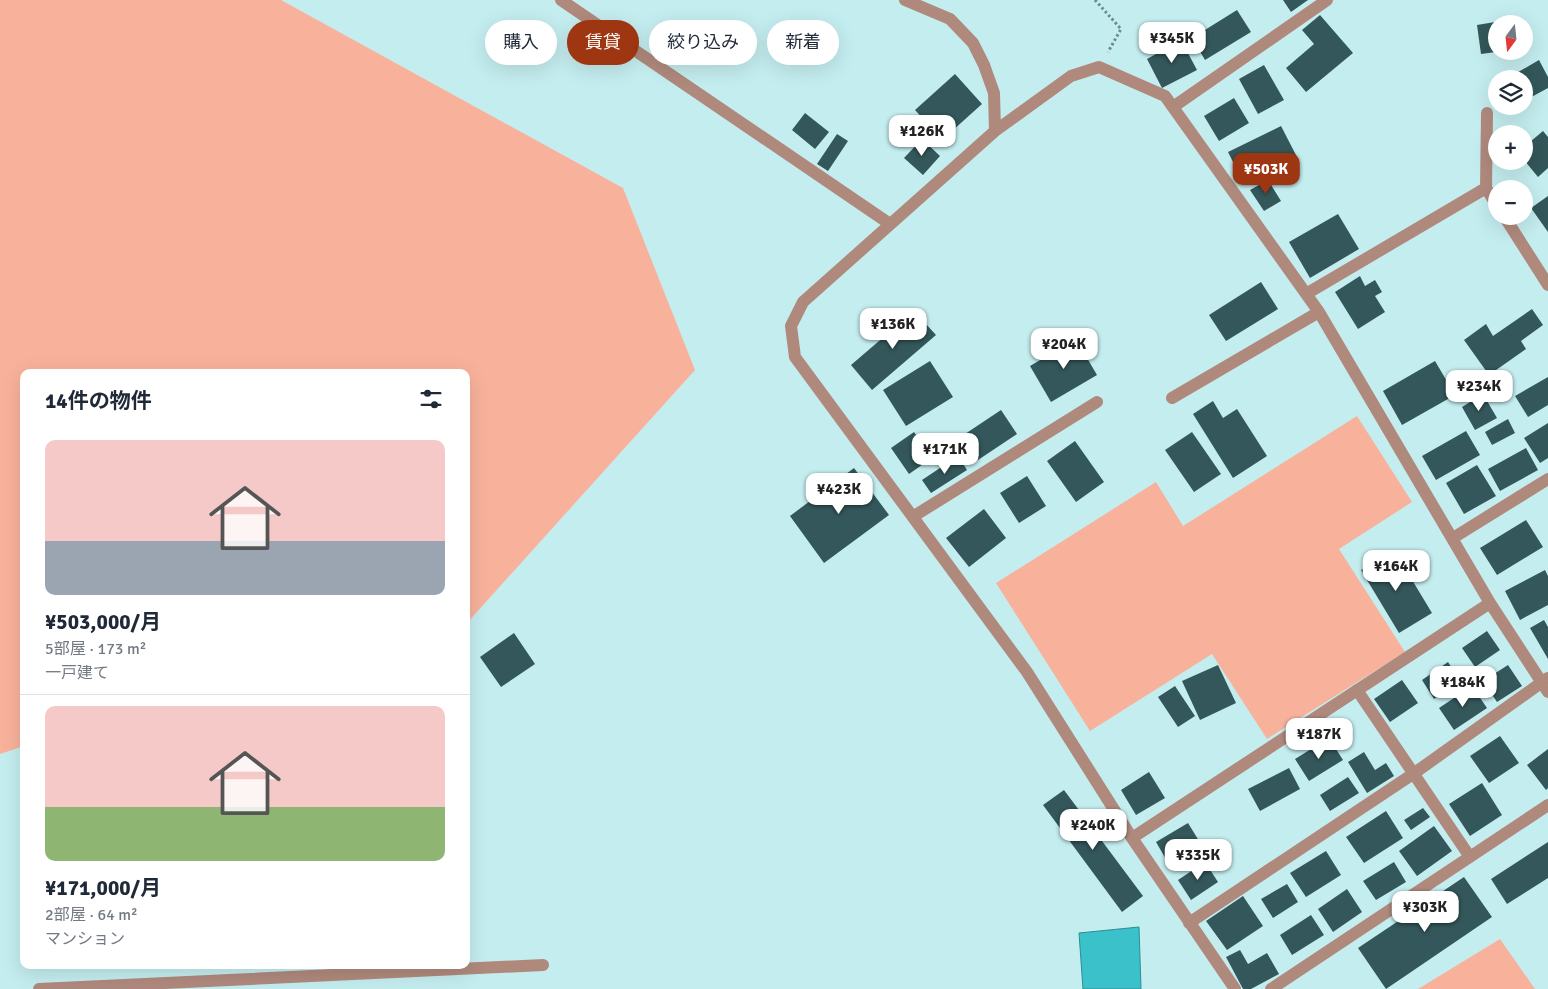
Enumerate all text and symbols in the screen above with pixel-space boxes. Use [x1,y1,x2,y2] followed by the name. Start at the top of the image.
[1488,15,1532,60] north arrow
[1488,15,1533,225] map controls
[485,20,557,65] chip: 購入
[567,20,639,65] chip: 賃貸
[649,20,757,65] chip: 絞り込み
[767,20,839,65] chip: 新着
[1137,22,1207,64] pin: ¥345K
[1150,28,1194,48] text: ¥345K
[1488,70,1533,115] button: layers
[887,114,957,157] pin: ¥126K
[900,121,944,141] text: ¥126K
[1488,125,1533,170] button: +
[1231,152,1301,195] pin: ¥503K
[1244,159,1288,179] text: ¥503K
[1488,180,1533,225] button: −
[858,308,928,350] pin: ¥136K
[871,314,915,334] text: ¥136K
[1029,328,1099,370] pin: ¥204K
[1042,334,1086,354] text: ¥204K
[1444,370,1514,412] pin: ¥234K
[1457,376,1501,396] text: ¥234K
[417,385,445,413] icon: filters
[45,388,152,414] text: 14件の物件
[910,432,980,475] pin: ¥171K
[923,439,967,459] text: ¥171K
[804,472,874,515] pin: ¥423K
[200,473,290,563] icon: home
[817,479,861,499] text: ¥423K
[1361,550,1431,592] pin: ¥164K
[1374,556,1418,576] text: ¥164K
[45,609,161,635] text: ¥503,000/月
[45,639,146,659] text: 5部屋 · 173 m²
[45,663,109,683] text: 一戸建て
[1428,666,1498,708] pin: ¥184K
[1441,672,1485,692] text: ¥184K
[1284,718,1354,760] pin: ¥187K
[1297,724,1341,744] text: ¥187K
[200,738,290,828] icon: home
[1058,808,1128,851] pin: ¥240K
[1071,815,1115,835] text: ¥240K
[1163,838,1233,881] pin: ¥335K
[1176,845,1220,865] text: ¥335K
[45,875,161,901] text: ¥171,000/月
[1390,890,1460,933] pin: ¥303K
[1403,897,1447,917] text: ¥303K
[45,905,138,925] text: 2部屋 · 64 m²
[45,929,125,949] text: マンション

